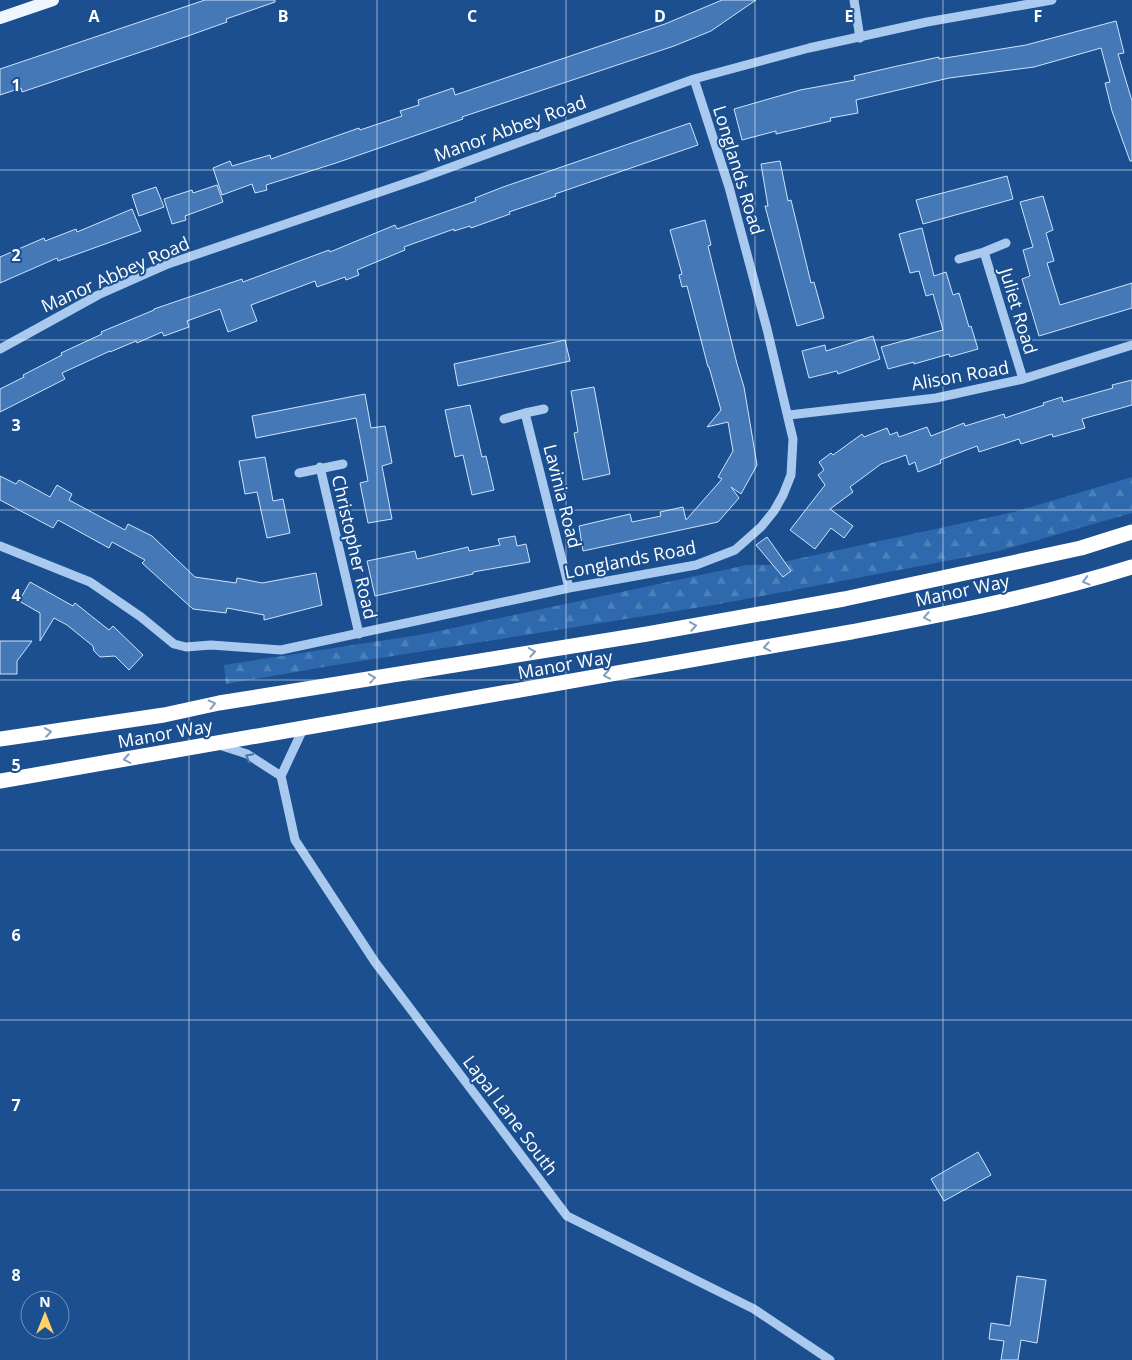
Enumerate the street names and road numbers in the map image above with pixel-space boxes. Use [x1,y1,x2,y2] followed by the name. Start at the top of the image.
[431,89,589,167] street label: Manor Abbey Road
[708,102,770,238] street label: Longlands Road
[37,230,193,318] street label: Manor Abbey Road
[994,263,1044,357] street label: Juliet Road
[909,355,1011,395] street label: Alison Road
[539,442,587,550] street label: Lavinia Road
[327,473,383,621] street label: Christopher Road
[562,534,698,584] street label: Longlands Road
[913,568,1012,612] street label: Manor Way
[516,644,615,684] street label: Manor Way
[116,713,215,753] street label: Manor Way
[458,1050,564,1180] street label: Lapal Lane South

